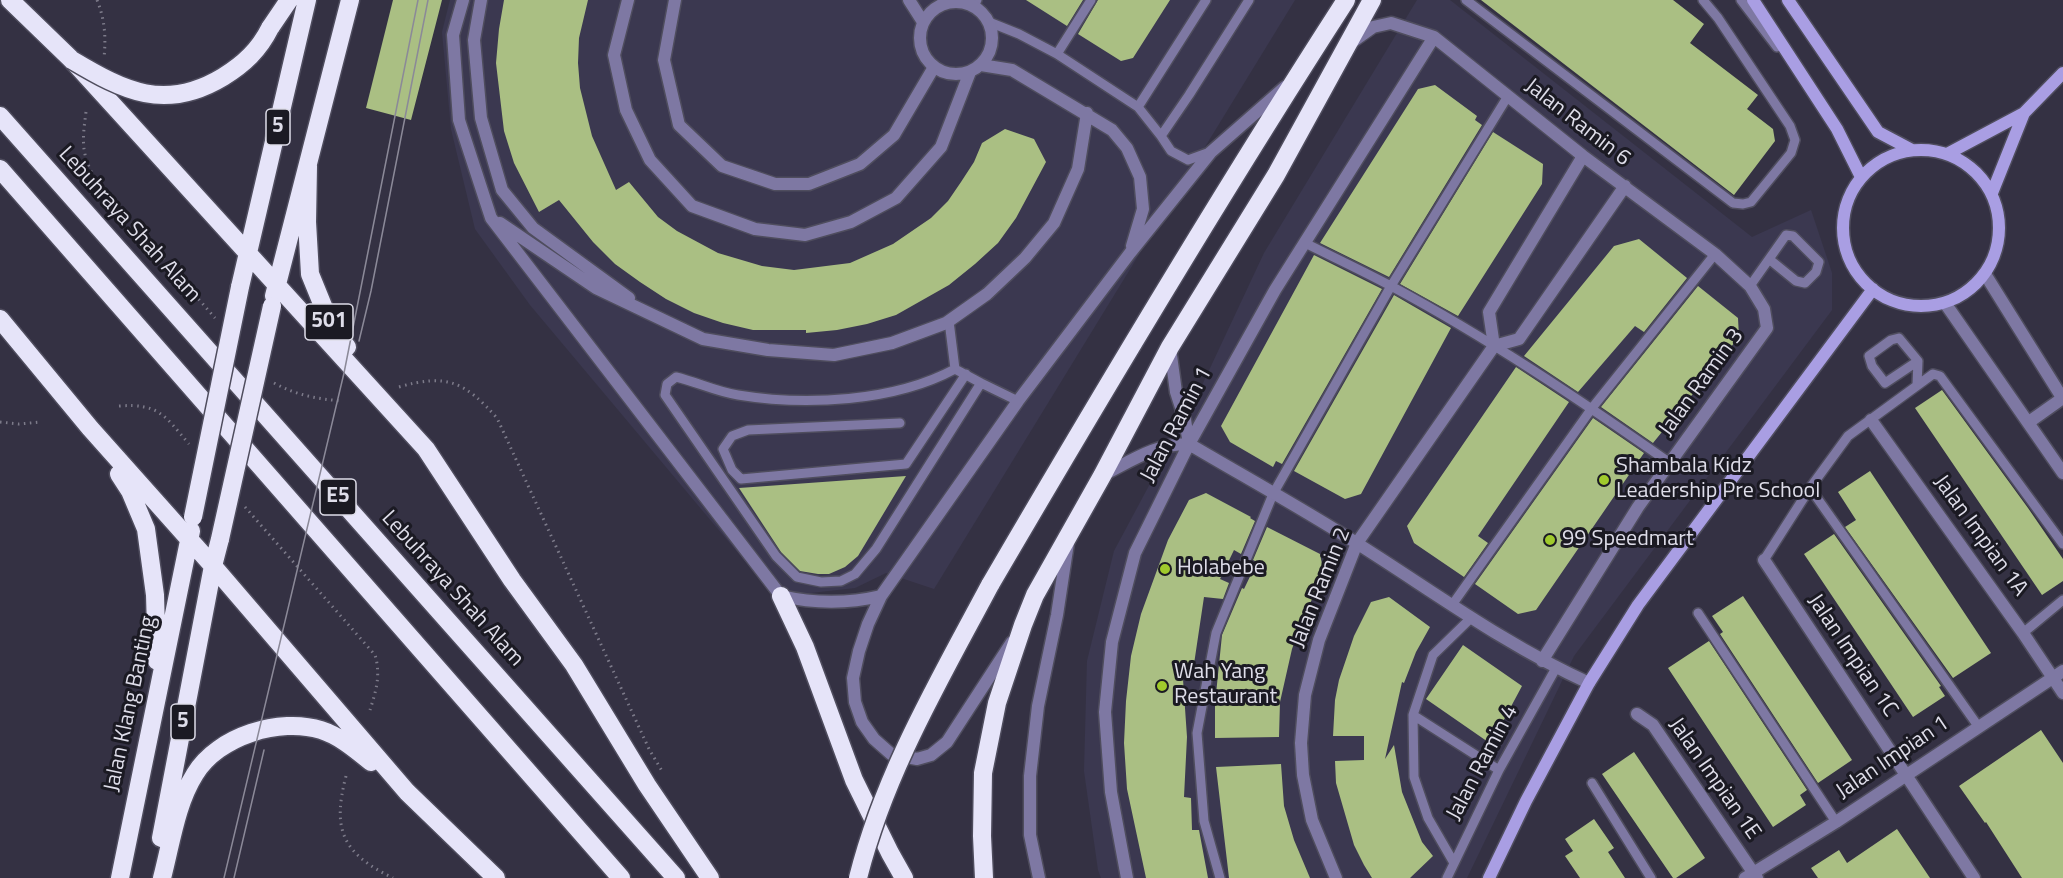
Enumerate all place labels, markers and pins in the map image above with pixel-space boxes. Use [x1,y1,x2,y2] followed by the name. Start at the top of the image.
[1616,454,1820,506] place label: Shambala Kidz Leadership Pre School
[1597,473,1611,487] marker: Shambala Kidz Leadership Pre School
[1562,527,1694,553] place label: 99 Speedmart
[1543,533,1557,547] marker: 99 Speedmart
[1177,556,1265,582] place label: Holabebe
[1158,562,1172,576] marker: Holabebe
[1174,660,1277,712] place label: Wah Yang Restaurant
[1155,679,1169,693] marker: Wah Yang Restaurant

